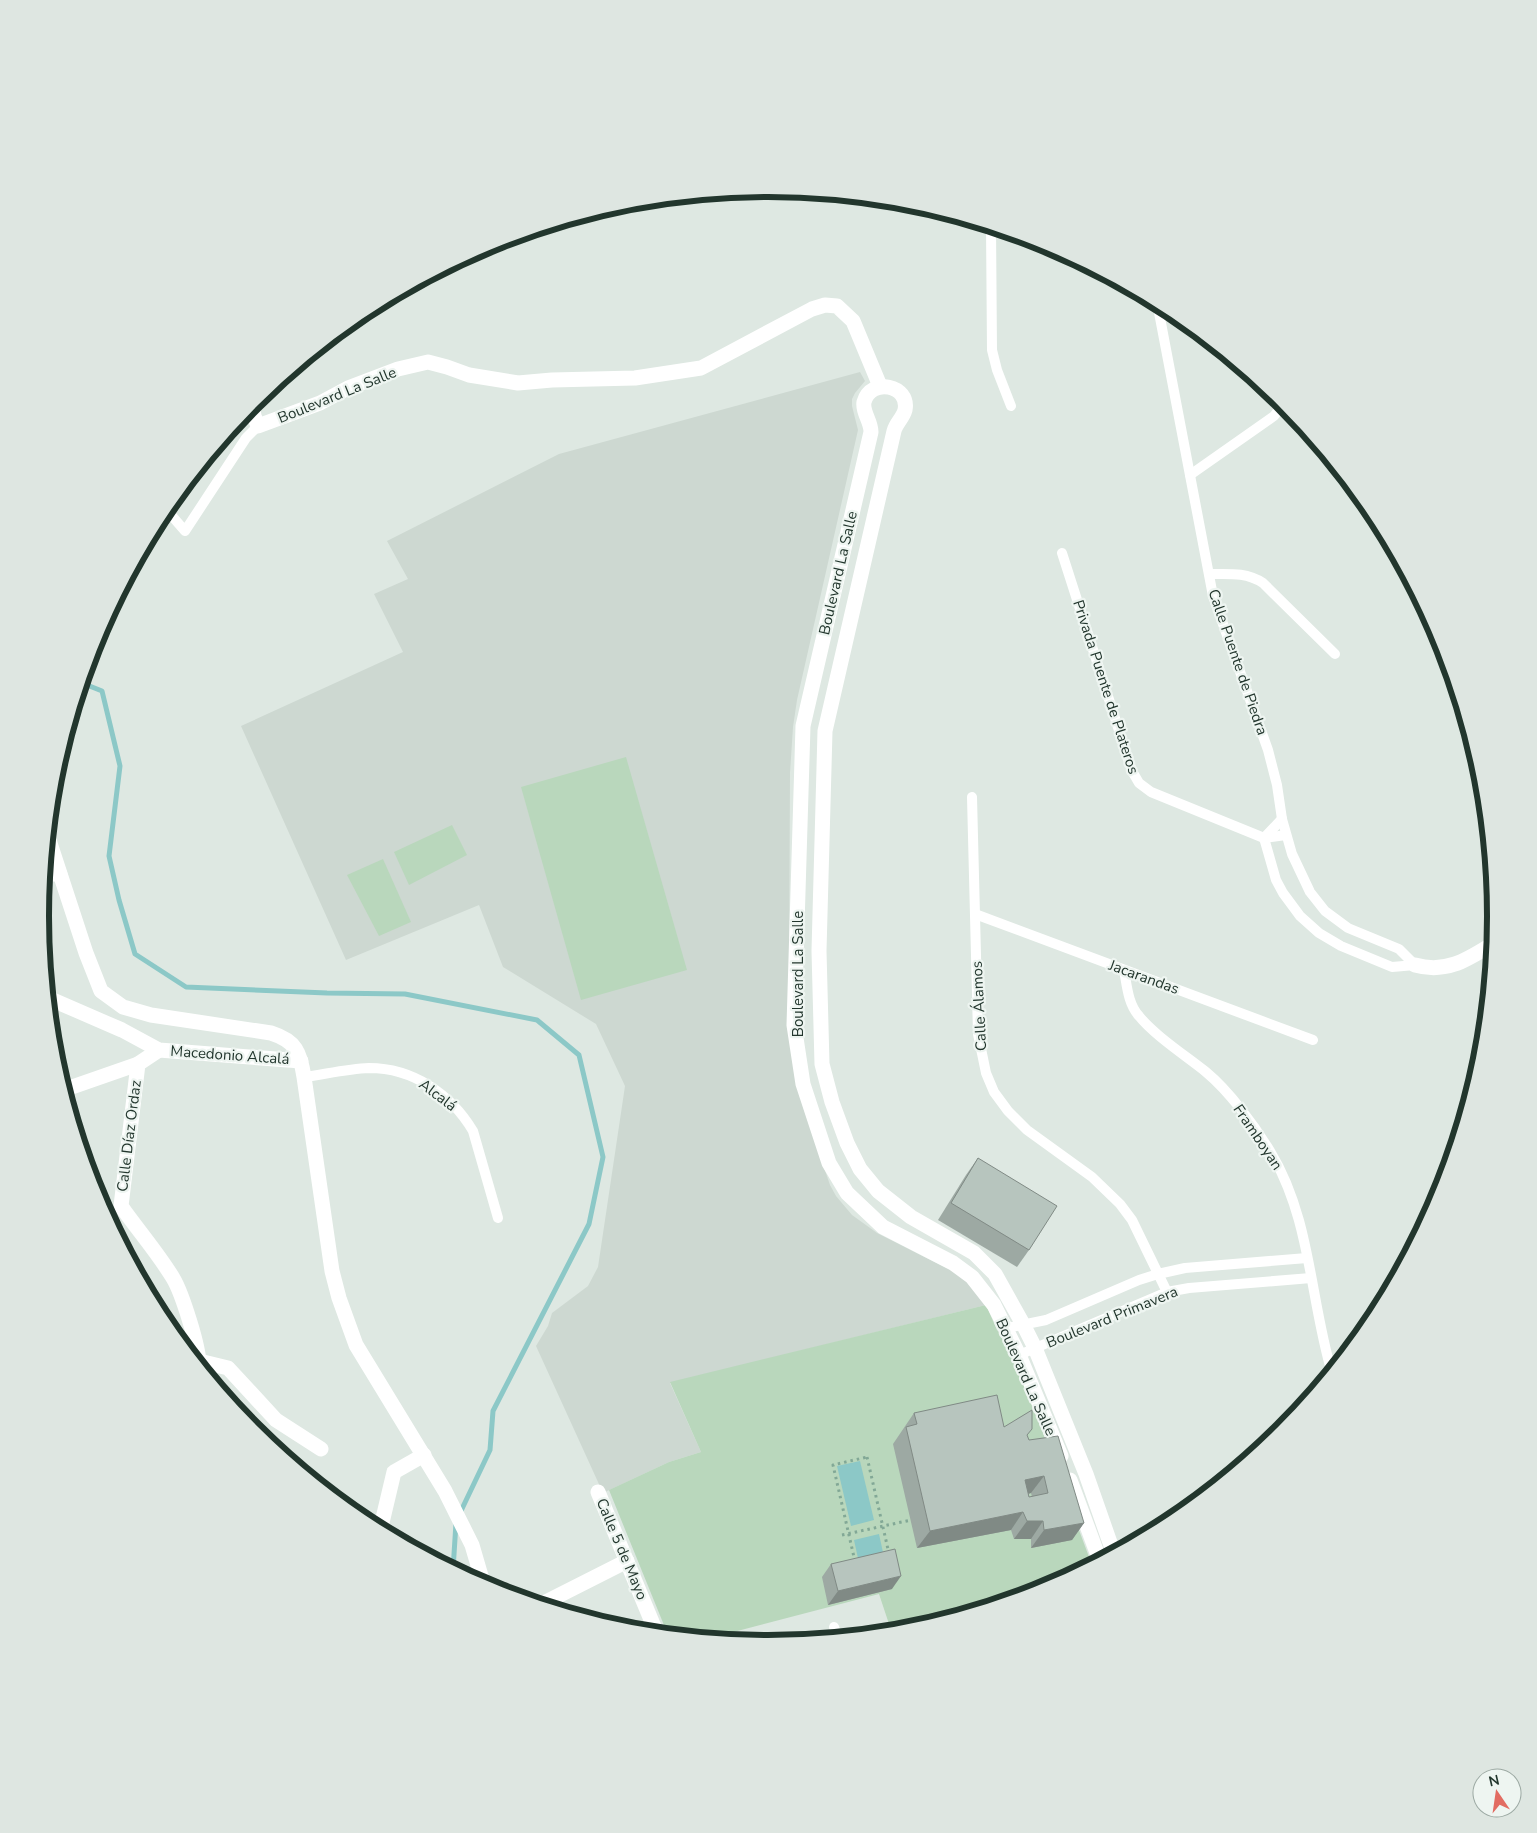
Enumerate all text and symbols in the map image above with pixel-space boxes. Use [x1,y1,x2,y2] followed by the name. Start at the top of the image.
[275,362,399,428] street label: Boulevard La Salle
[814,509,862,637] street label: Boulevard La Salle
[1204,586,1272,738] street label: Calle Puente de Piedra
[1068,597,1144,777] street label: Privada Puente de Plateros
[788,911,808,1037] street label: Boulevard La Salle
[1105,955,1182,999] street label: Jacarandas
[967,960,991,1052] street label: Calle Álamos
[170,1041,290,1069] street label: Macedonio Alcalá
[415,1074,461,1116] street label: Alcalá
[112,1079,146,1193] street label: Calle Díaz Ordaz
[1229,1100,1287,1174] street label: Framboyan
[1043,1281,1181,1353] street label: Boulevard Primavera
[991,1315,1061,1439] street label: Boulevard La Salle
[592,1495,652,1603] street label: Calle 5 de Mayo
[1472,1768,1522,1818] north arrow
[1487,1770,1501,1791] text: N

